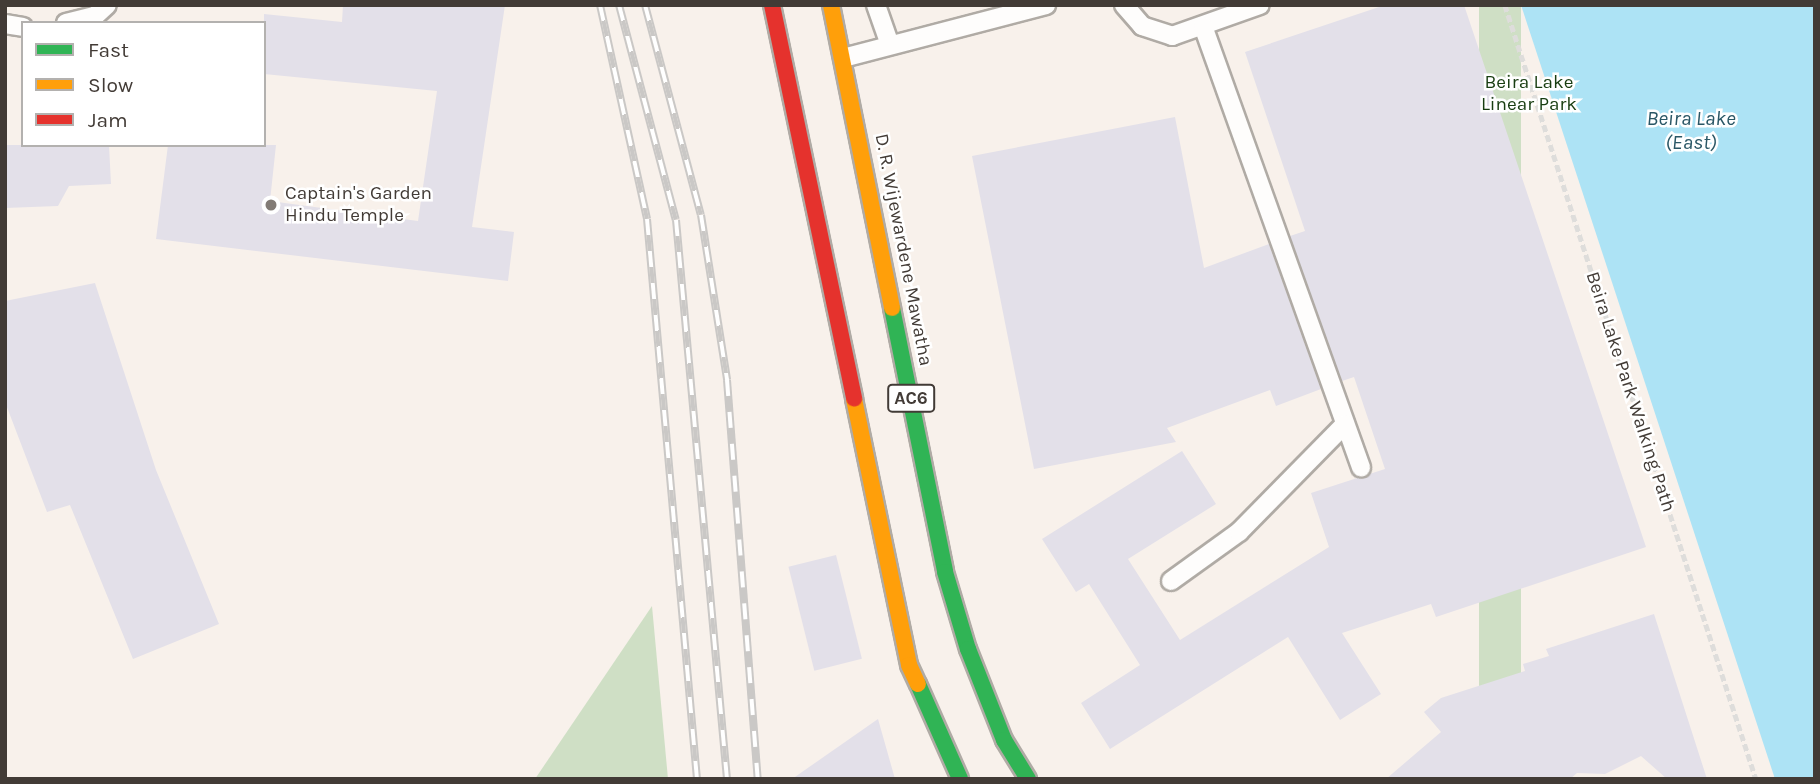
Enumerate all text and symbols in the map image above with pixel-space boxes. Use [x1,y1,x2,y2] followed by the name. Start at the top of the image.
[21,21,266,147] legend
[88,38,129,62] text: Fast
[1481,72,1577,116] park label: Beira Lake Linear Park
[88,73,133,97] text: Slow
[1646,105,1736,155] water label: Beira Lake (East)
[88,108,128,132] text: Jam
[869,132,937,368] street label: D. R. Wijewardene Mawatha
[285,183,432,227] place label: Captain's Garden Hindu Temple
[263,197,279,213] marker: Captain's Garden Hindu Temple
[1580,269,1680,515] street label: Beira Lake Park Walking Path
[886,384,936,412] road number: AC6

